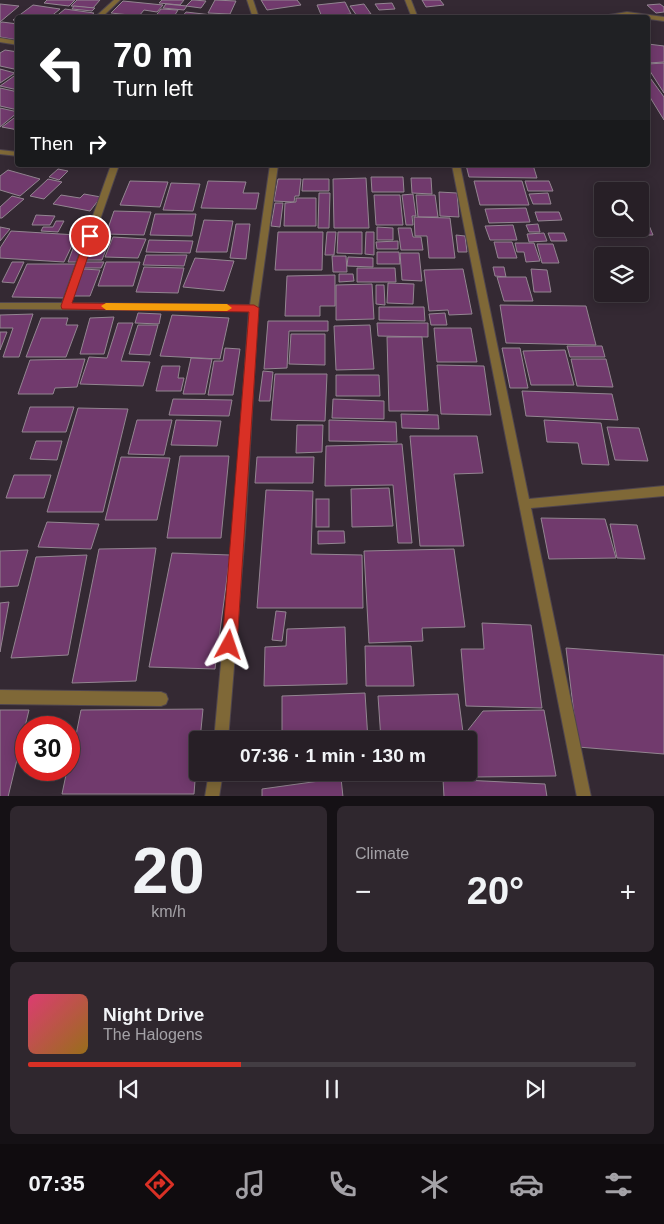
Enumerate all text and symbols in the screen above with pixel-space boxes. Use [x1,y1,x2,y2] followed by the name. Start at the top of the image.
[30,35,95,100] icon: left
[113,35,193,74] text: 70 m
[113,76,193,101] text: Turn left
[83,130,111,158] icon: right
[30,133,73,154] text: Then
[594,182,649,302] map controls
[594,182,649,237] button: search
[69,215,111,257] pin
[76,222,104,250] icon: arrive
[594,247,649,302] button: layers
[202,618,254,670] position arrow
[15,716,80,781] speed limit sign: 30
[240,745,426,766] text: 07:36 · 1 min · 130 m
[132,834,205,907] text: 20
[355,845,409,862] text: Climate
[467,870,524,912] text: 20°
[355,876,371,907] text: −
[620,876,636,907] text: +
[151,903,186,920] text: km/h
[103,1004,204,1025] text: Night Drive
[103,1026,203,1043] text: The Halogens
[115,1075,143,1103] icon: previous
[318,1075,346,1103] icon: pause
[521,1075,549,1103] icon: next
[142,1167,177,1202] icon: directions
[233,1167,268,1202] icon: music
[325,1167,360,1202] icon: phone
[417,1167,452,1202] icon: climate
[509,1167,544,1202] icon: car
[601,1167,636,1202] icon: filters
[28,1171,85,1196] text: 07:35

